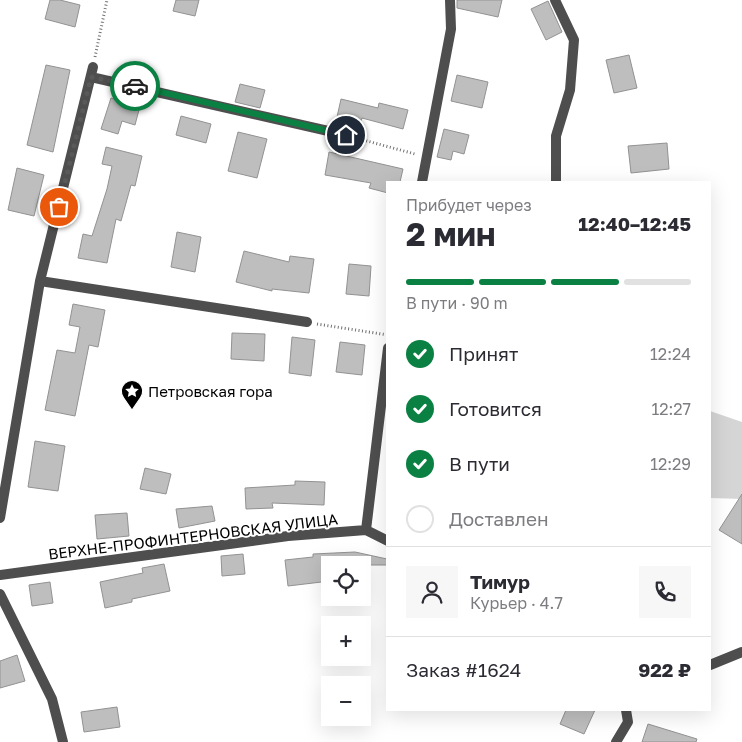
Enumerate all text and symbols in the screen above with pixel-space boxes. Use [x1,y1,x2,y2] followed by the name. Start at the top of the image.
[110,61,160,111] courier
[121,72,149,100] icon: car
[325,114,367,156] pin
[332,121,360,149] icon: home
[38,186,80,228] pin
[45,193,73,221] icon: bag
[406,195,532,215] text: Прибудет через
[578,212,691,235] text: 12:40–12:45
[406,215,496,253] text: 2 мин
[406,293,508,313] text: В пути · 90 m
[406,340,434,368] icon: check
[449,342,518,365] text: Принят
[650,344,691,364] text: 12:24
[120,379,144,410] place icon: Петровская гора
[148,382,273,400] place label: Петровская гора
[406,395,434,423] icon: check
[449,397,542,420] text: Готовится
[651,399,691,419] text: 12:27
[406,450,434,478] icon: check
[449,452,510,475] text: В пути
[650,454,691,474] text: 12:29
[449,507,549,530] text: Доставлен
[47,509,339,563] street label: ВЕРХНЕ-ПРОФИНТЕРНОВСКАЯ УЛИЦА
[321,556,371,726] map controls
[321,556,371,606] button: locate
[406,566,458,618] button: person
[639,566,691,618] button: phone
[470,570,530,593] text: Тимур
[470,593,563,613] text: Курьер · 4.7
[321,616,371,666] button: +
[406,658,521,681] text: Заказ #1624
[638,658,691,681] text: 922 ₽
[321,676,371,726] button: −

